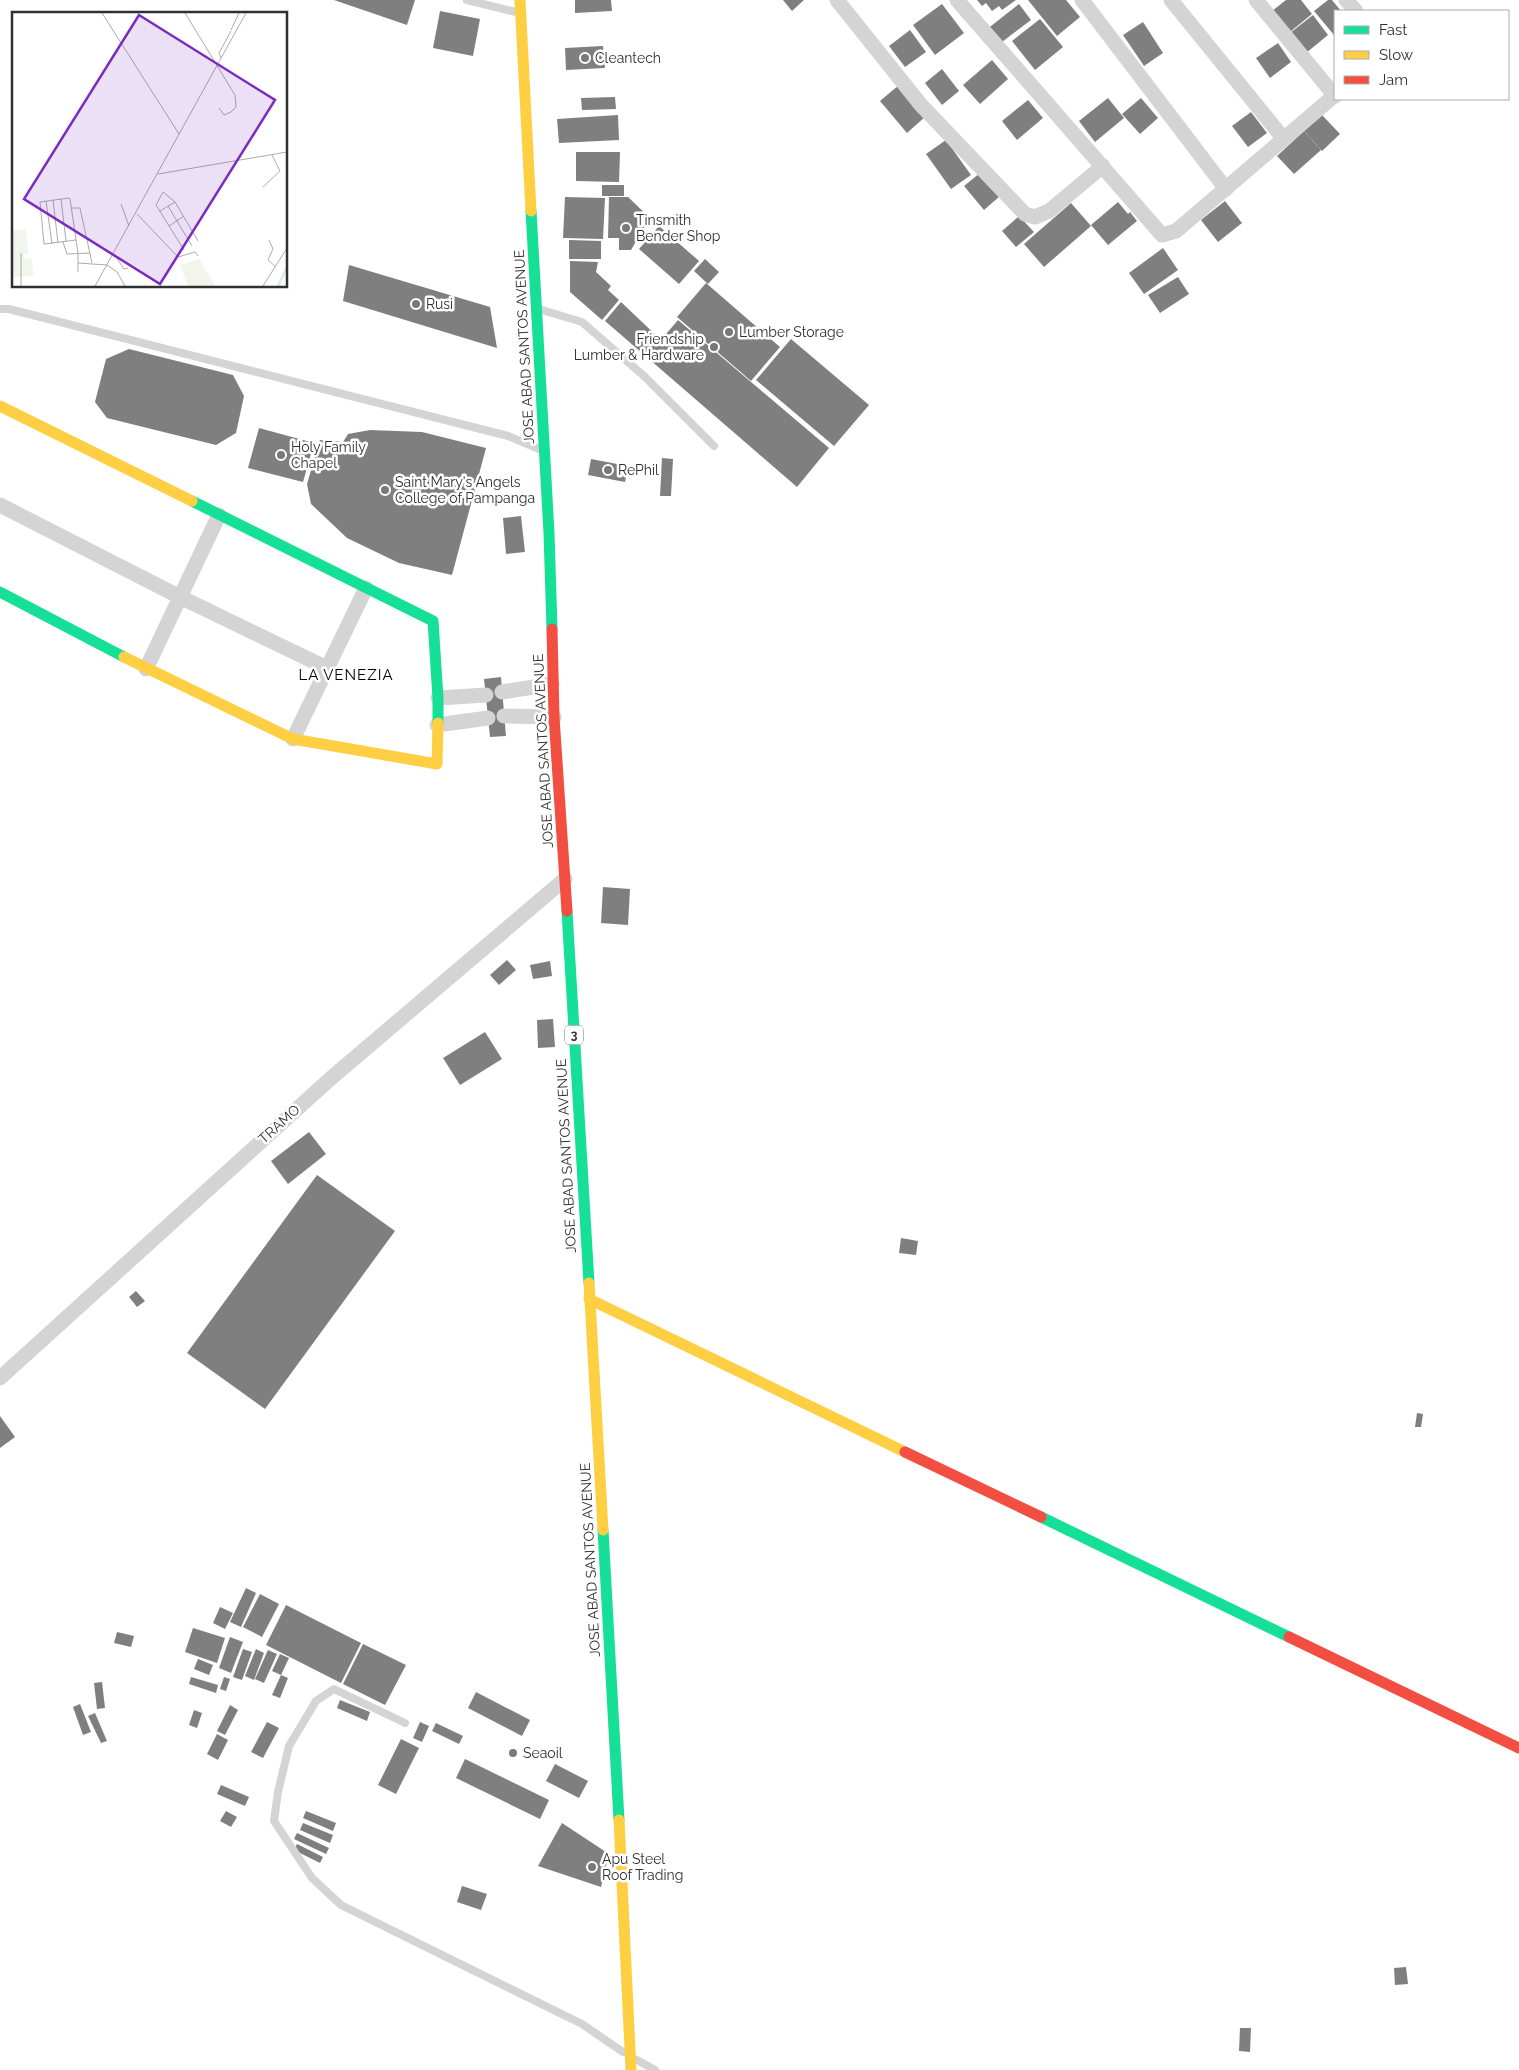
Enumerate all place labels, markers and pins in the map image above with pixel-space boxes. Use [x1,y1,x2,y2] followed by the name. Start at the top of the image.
[595,50,661,66] place label: Cleantech
[579,52,591,64] marker: Cleantech
[636,212,721,244] place label: Tinsmith Bender Shop
[620,222,632,234] marker: Tinsmith Bender Shop
[426,296,453,312] place label: Rusi
[410,298,422,310] marker: Rusi
[739,324,844,340] place label: Lumber Storage
[723,326,735,338] marker: Lumber Storage
[574,331,704,363] place label: Friendship Lumber & Hardware
[708,341,720,353] marker: Friendship Lumber & Hardware
[291,439,366,471] place label: Holy Family Chapel
[275,449,287,461] marker: Holy Family Chapel
[618,462,659,478] place label: RePhil
[602,464,614,476] marker: RePhil
[395,474,535,506] place label: Saint Mary's Angels College of Pampanga
[379,484,391,496] marker: Saint Mary's Angels College of Pampanga
[523,1745,563,1761] place label: Seaoil
[507,1747,519,1759] marker: Seaoil
[602,1851,683,1883] place label: Apu Steel Roof Trading
[586,1861,598,1873] marker: Apu Steel Roof Trading

